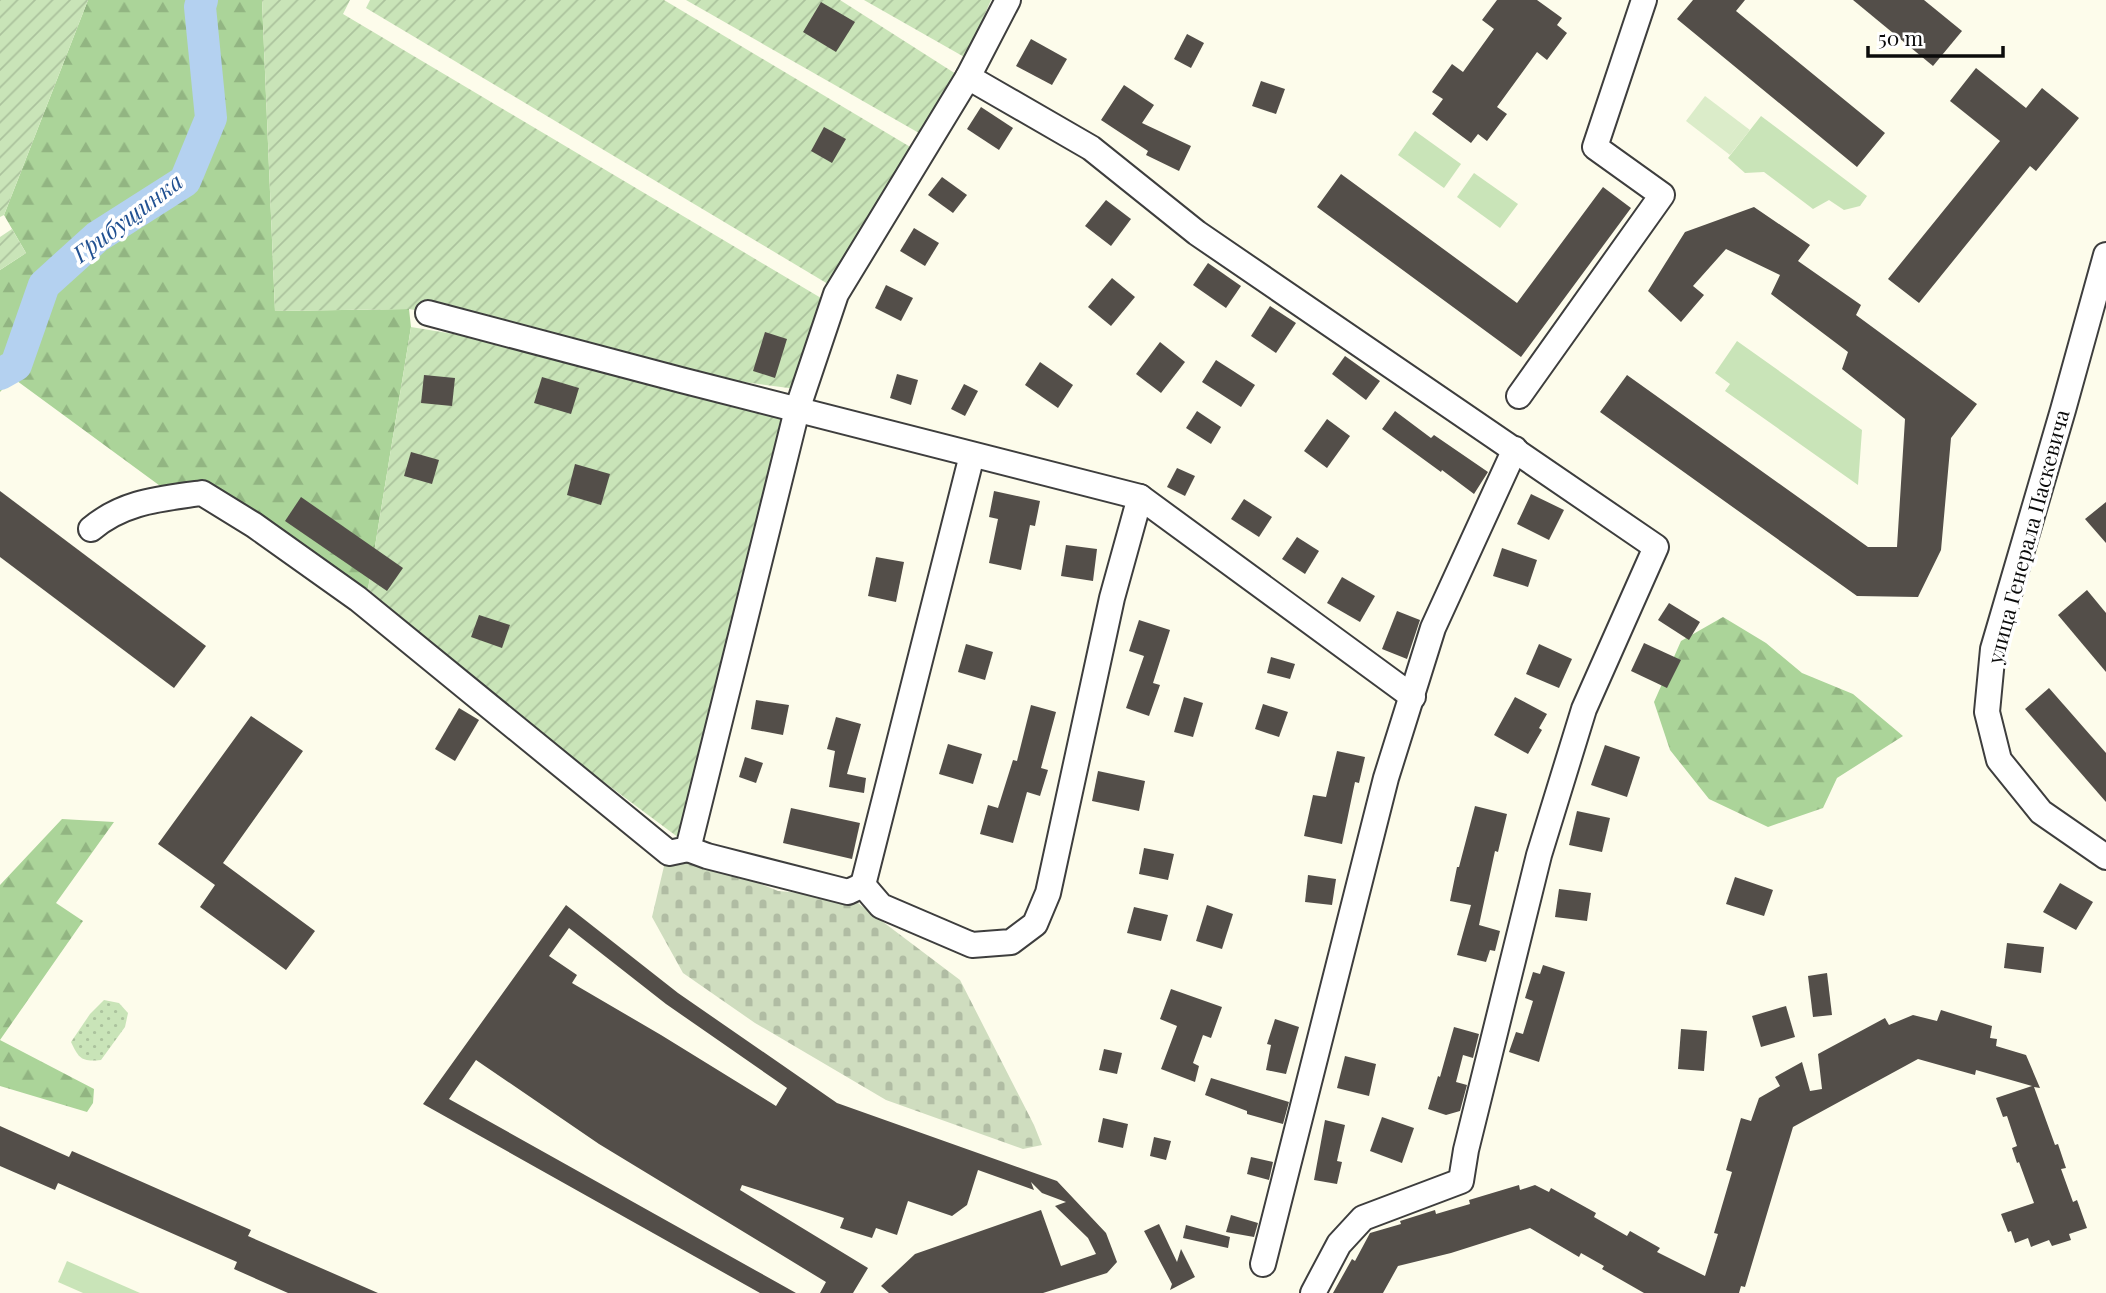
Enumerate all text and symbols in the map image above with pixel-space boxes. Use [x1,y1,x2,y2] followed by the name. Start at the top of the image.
[1868,14,2003,58] scale bar
[1878,23,1924,51] text: 50 m
[65,165,189,269] water label: Грибущинка
[1979,406,2075,668] street label: улица Генерала Паскевича

